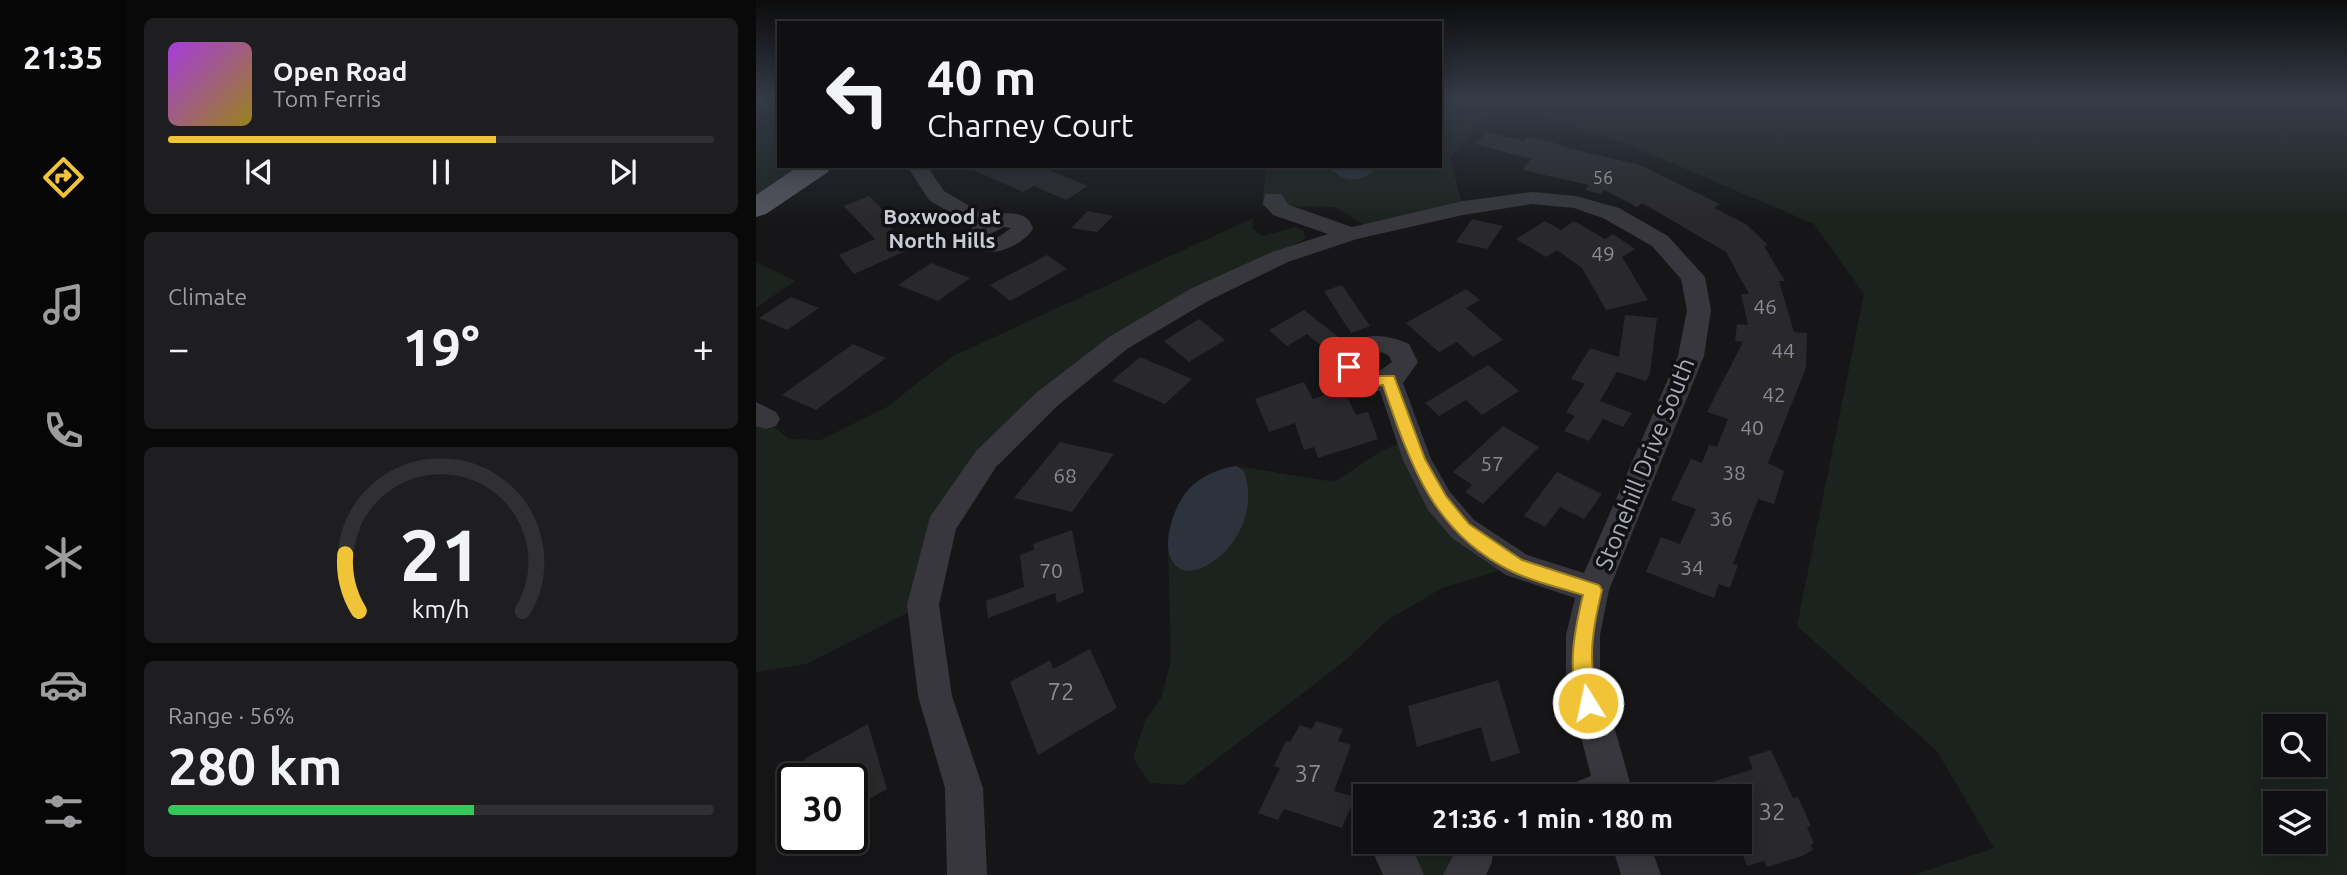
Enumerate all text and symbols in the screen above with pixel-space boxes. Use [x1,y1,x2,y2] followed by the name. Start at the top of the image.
[23,39,103,75] text: 21:35
[812,49,903,140] icon: left
[927,49,1036,104] text: 40 m
[273,57,407,86] text: Open Road
[273,86,381,111] text: Tom Ferris
[927,107,1133,143] text: Charney Court
[39,153,88,202] icon: directions
[240,153,278,191] icon: previous
[422,153,460,191] icon: pause
[604,153,642,191] icon: next
[1593,167,1613,187] house number: 56
[883,204,1001,252] district label: Boxwood at North Hills
[1591,241,1615,265] house number: 49
[39,280,88,329] icon: music
[168,284,247,309] text: Climate
[1753,294,1777,318] house number: 46
[402,318,480,376] text: 19°
[168,327,189,369] text: −
[693,327,714,369] text: +
[1319,337,1379,397] pin
[1771,338,1795,362] house number: 44
[1330,348,1368,386] icon: arrive
[1590,354,1699,574] street label: Stonehill Drive South
[1762,382,1786,406] house number: 42
[39,406,88,455] icon: phone
[1740,415,1764,439] house number: 40
[1480,451,1504,475] house number: 57
[1722,460,1746,484] house number: 38
[1053,463,1077,487] house number: 68
[1709,506,1733,530] house number: 36
[400,513,482,595] text: 21
[39,533,88,582] icon: climate
[1680,555,1704,579] house number: 34
[1039,558,1063,582] house number: 70
[412,594,470,622] text: km/h
[39,660,88,709] icon: car
[1551,666,1625,740] position arrow
[1047,678,1075,705] house number: 72
[168,703,295,728] text: Range · 56%
[2263,714,2326,854] map controls
[2263,714,2326,777] button: search
[168,737,342,795] text: 280 km
[1294,760,1322,787] house number: 37
[777,763,868,854] speed limit sign: 30
[39,787,88,836] icon: filters
[2263,791,2326,854] button: layers
[1758,798,1786,825] house number: 32
[1432,804,1673,833] text: 21:36 · 1 min · 180 m

